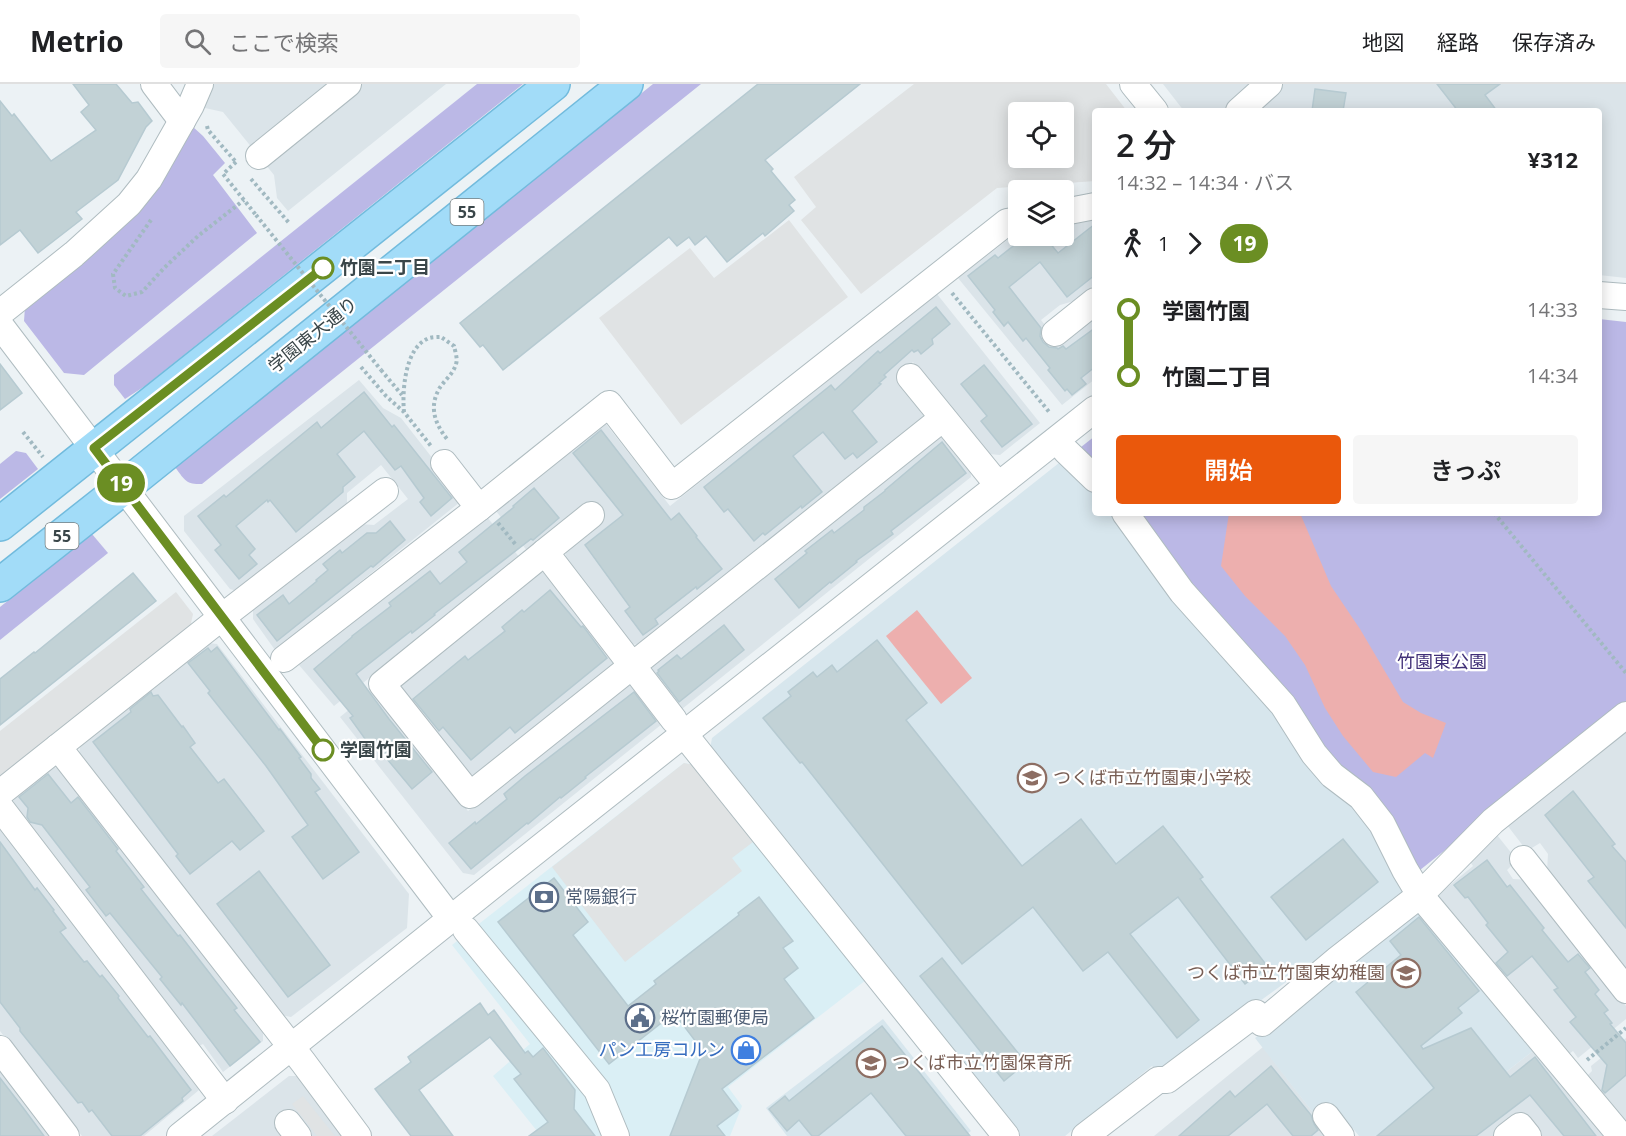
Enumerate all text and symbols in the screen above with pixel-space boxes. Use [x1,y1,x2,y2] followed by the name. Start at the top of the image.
[160,14,580,68] search box
[30,22,124,60] text: Metrio
[181,25,214,58] icon: search
[229,27,339,57] text: ここで検索
[1362,28,1404,56] text: 地図
[1437,28,1479,56] text: 経路
[1512,28,1596,56] text: 保存済み
[1008,102,1074,246] map controls
[1008,102,1074,168] button: locate
[1116,122,1176,167] text: 2 分
[1528,144,1578,174] text: ¥312
[1116,169,1294,196] text: 14:32 – 14:34 · バス
[1008,180,1074,246] button: layers
[450,199,484,225] road number: 55
[1116,227,1149,260] icon: walk
[1178,227,1211,260] icon: forward
[1232,229,1256,257] text: 19
[1158,230,1169,257] text: 1
[340,255,430,279] place label: 竹園二丁目
[312,257,334,279] marker: 竹園二丁目
[263,291,362,378] street label: 学園東大通り
[1162,295,1250,325] text: 学園竹園
[1527,296,1578,323] text: 14:33
[1162,361,1272,391] text: 竹園二丁目
[1527,362,1578,389] text: 14:34
[1116,435,1341,504] button: 開始
[1353,435,1578,504] button: きっぷ
[94,464,148,502] line badge: 19
[109,469,133,497] text: 19
[46,523,78,549] road number: 55
[1397,649,1487,673] park label: 竹園東公園
[340,737,412,761] place label: 学園竹園
[312,739,334,761] marker: 学園竹園
[1016,762,1048,794] school or university icon: つくば市立竹園東小学校
[1053,765,1251,789] place label: つくば市立竹園東小学校
[528,881,560,913] bank icon: 常陽銀行
[565,884,637,908] place label: 常陽銀行
[1390,957,1422,989] school or university icon: つくば市立竹園東幼稚園
[1187,960,1385,984] place label: つくば市立竹園東幼稚園
[624,1002,656,1034] public building icon: 桜竹園郵便局
[661,1005,769,1029] place label: 桜竹園郵便局
[730,1034,762,1066] shop icon: パン工房コルン
[598,1037,725,1061] place label: パン工房コルン
[855,1047,887,1079] school or university icon: つくば市立竹園保育所
[892,1050,1072,1074] place label: つくば市立竹園保育所

